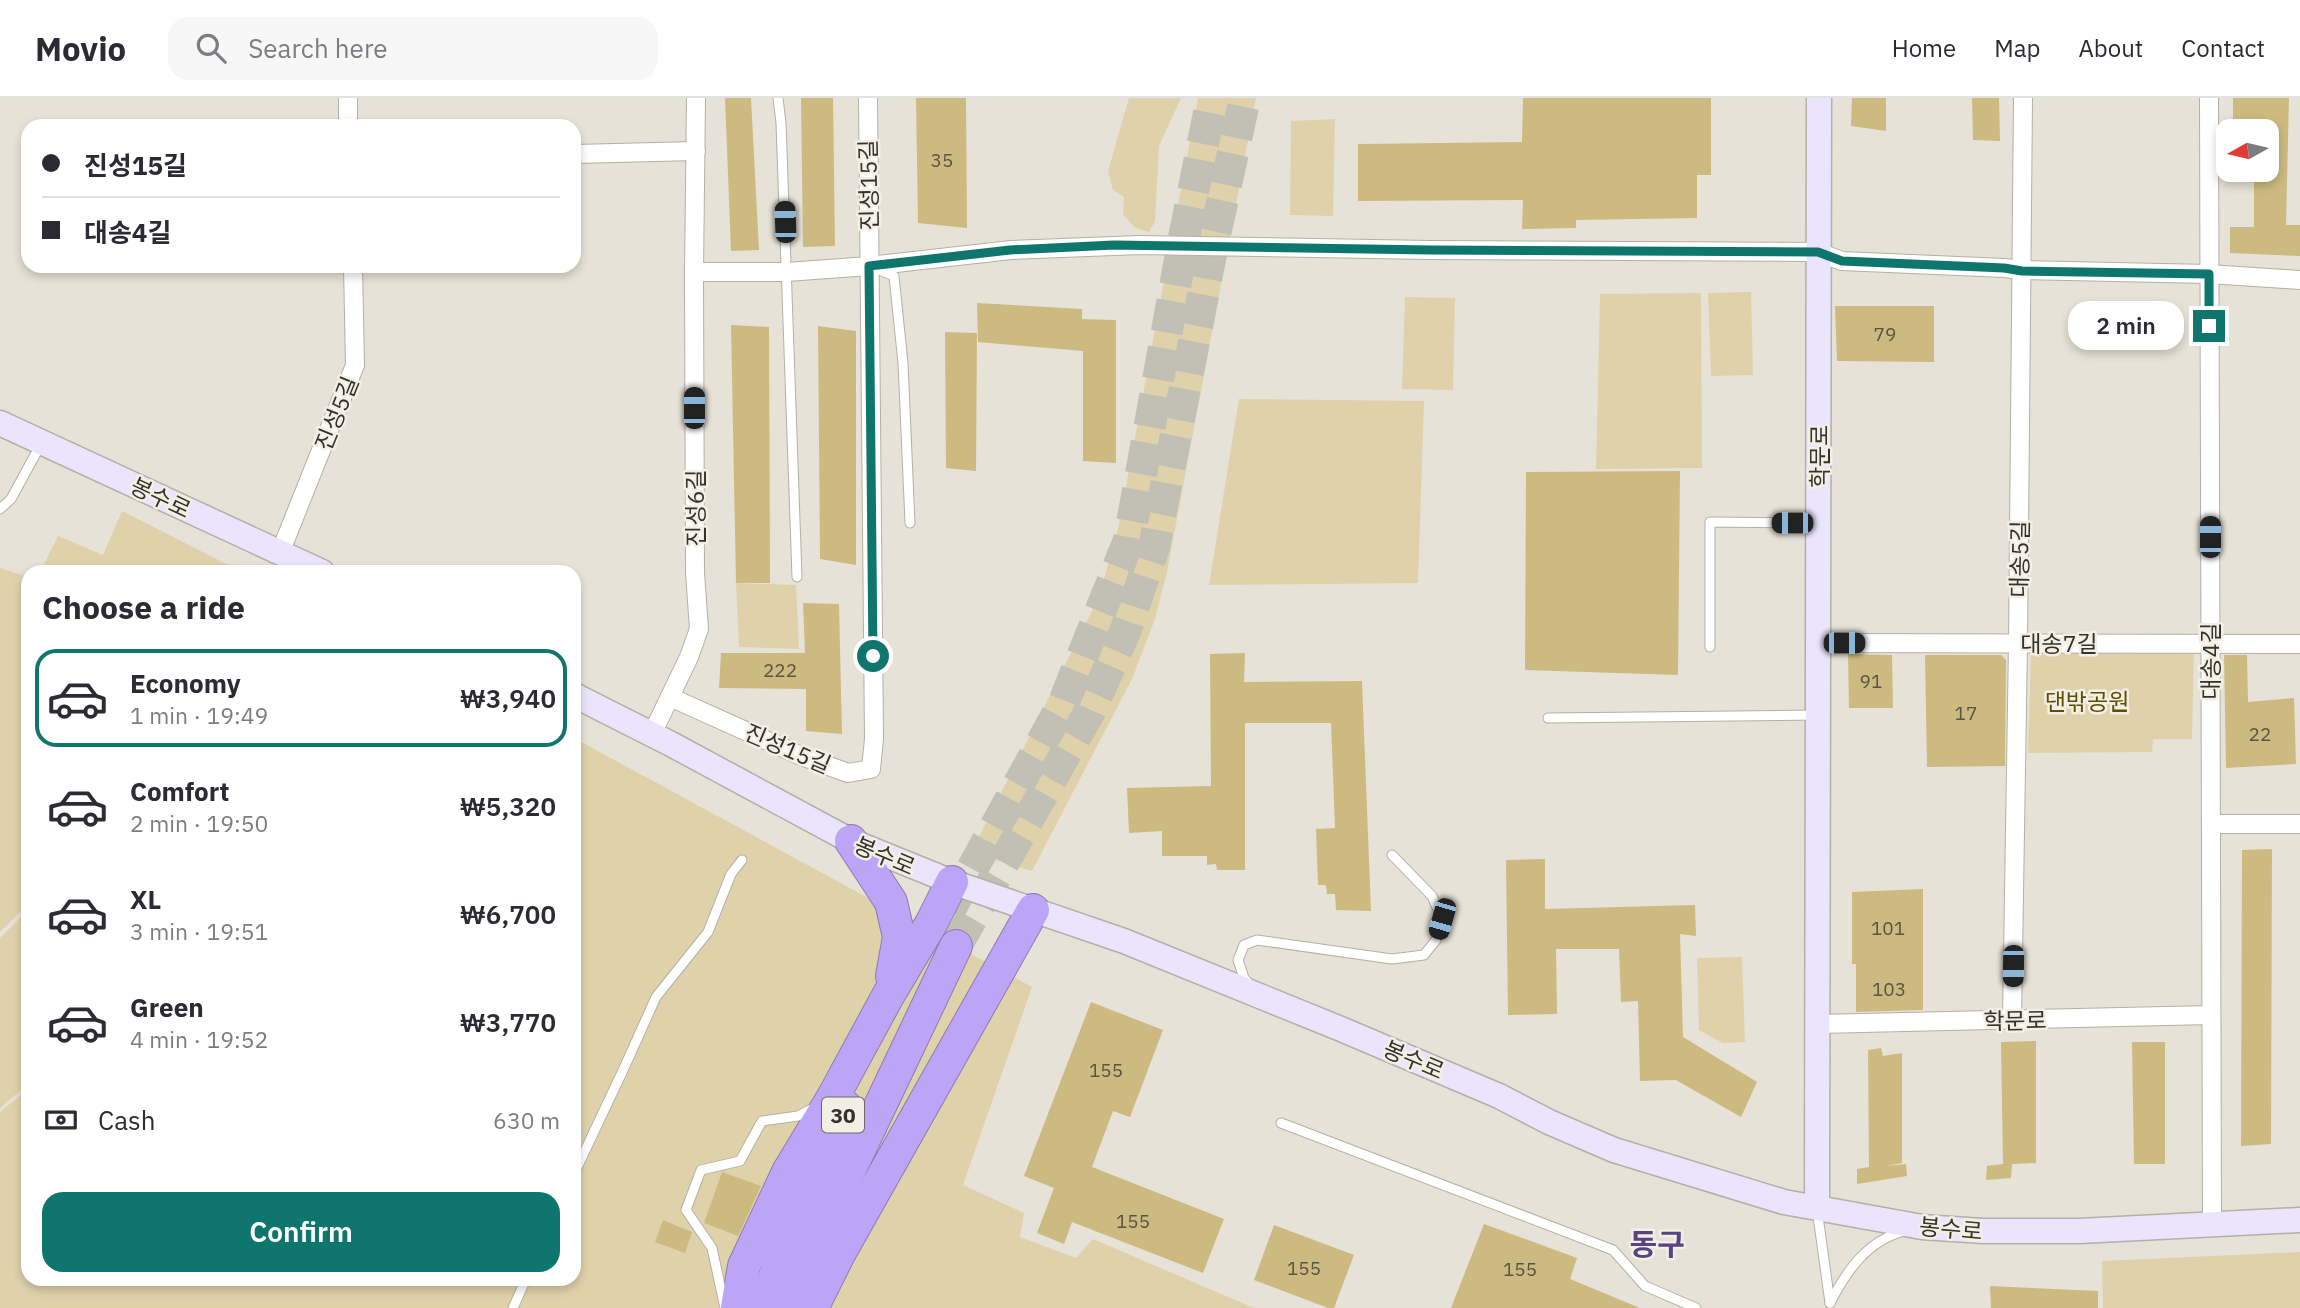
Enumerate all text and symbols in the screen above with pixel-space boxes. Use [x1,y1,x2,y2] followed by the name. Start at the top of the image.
[168,17,658,80] search box
[35,27,126,70] text: Movio
[192,29,230,67] icon: search
[248,31,388,65] text: Search here
[1892,32,1956,64] text: Home
[1994,32,2040,64] text: Map
[2078,32,2143,64] text: About
[2181,32,2265,64] text: Contact
[2216,119,2278,182] north arrow
[2216,119,2279,182] map controls
[852,139,884,231] street label: 진성15길
[84,148,187,182] text: 진성15길
[931,148,953,172] house number: 35
[774,201,797,243] car
[84,215,171,249] text: 대송4길
[2069,302,2184,350] callout: 2 min
[2096,310,2156,340] text: 2 min
[2193,310,2225,342] route end
[1874,322,1896,346] house number: 79
[308,372,364,454] street label: 진성5길
[684,387,705,429] car
[1804,424,1834,488] street label: 학문로
[680,469,710,547] street label: 진성6길
[126,470,196,524] street label: 봉수로
[1772,513,1814,534] car
[2200,516,2221,558] car
[2003,520,2035,598] street label: 대송5길
[42,586,245,628] text: Choose a ride
[2195,622,2225,700] street label: 대송4길
[2020,628,2098,658] street label: 대송7길
[1824,633,1866,654] car
[857,640,889,672] route start
[763,658,797,682] house number: 222
[130,666,241,700] text: Economy
[46,667,109,730] icon: car
[1860,669,1882,693] house number: 91
[460,681,556,715] text: ₩3,940
[2045,686,2129,716] park label: 댄밖공원
[130,700,268,730] text: 1 min · 19:49
[1955,701,1977,725] house number: 17
[740,716,836,780] street label: 진성15길
[2249,722,2271,746] house number: 22
[130,774,229,808] text: Comfort
[46,775,109,838] icon: car
[460,789,556,823] text: ₩5,320
[130,808,268,838] text: 2 min · 19:50
[850,829,920,881] street label: 봉수로
[130,882,161,916] text: XL
[46,883,109,946] icon: car
[1427,896,1458,942] car
[460,897,556,931] text: ₩6,700
[130,916,268,946] text: 3 min · 19:51
[1871,916,1905,940] house number: 101
[2003,945,2024,987] car
[1872,977,1906,1001] house number: 103
[130,990,204,1024] text: Green
[46,991,109,1054] icon: car
[1983,1004,2047,1036] street label: 학문로
[460,1005,556,1039] text: ₩3,770
[130,1024,268,1054] text: 4 min · 19:52
[1379,1033,1449,1085] street label: 봉수로
[1089,1058,1123,1082] house number: 155
[822,1098,864,1132] road number: 30
[42,1101,80,1139] icon: cash
[98,1103,155,1137] text: Cash
[493,1105,560,1135] text: 630 m
[42,1192,560,1272] button: Confirm
[1116,1209,1150,1233] house number: 155
[1918,1210,1984,1246] street label: 봉수로
[1629,1224,1685,1263] district label: 동구
[1287,1256,1321,1280] house number: 155
[1503,1257,1537,1281] house number: 155

